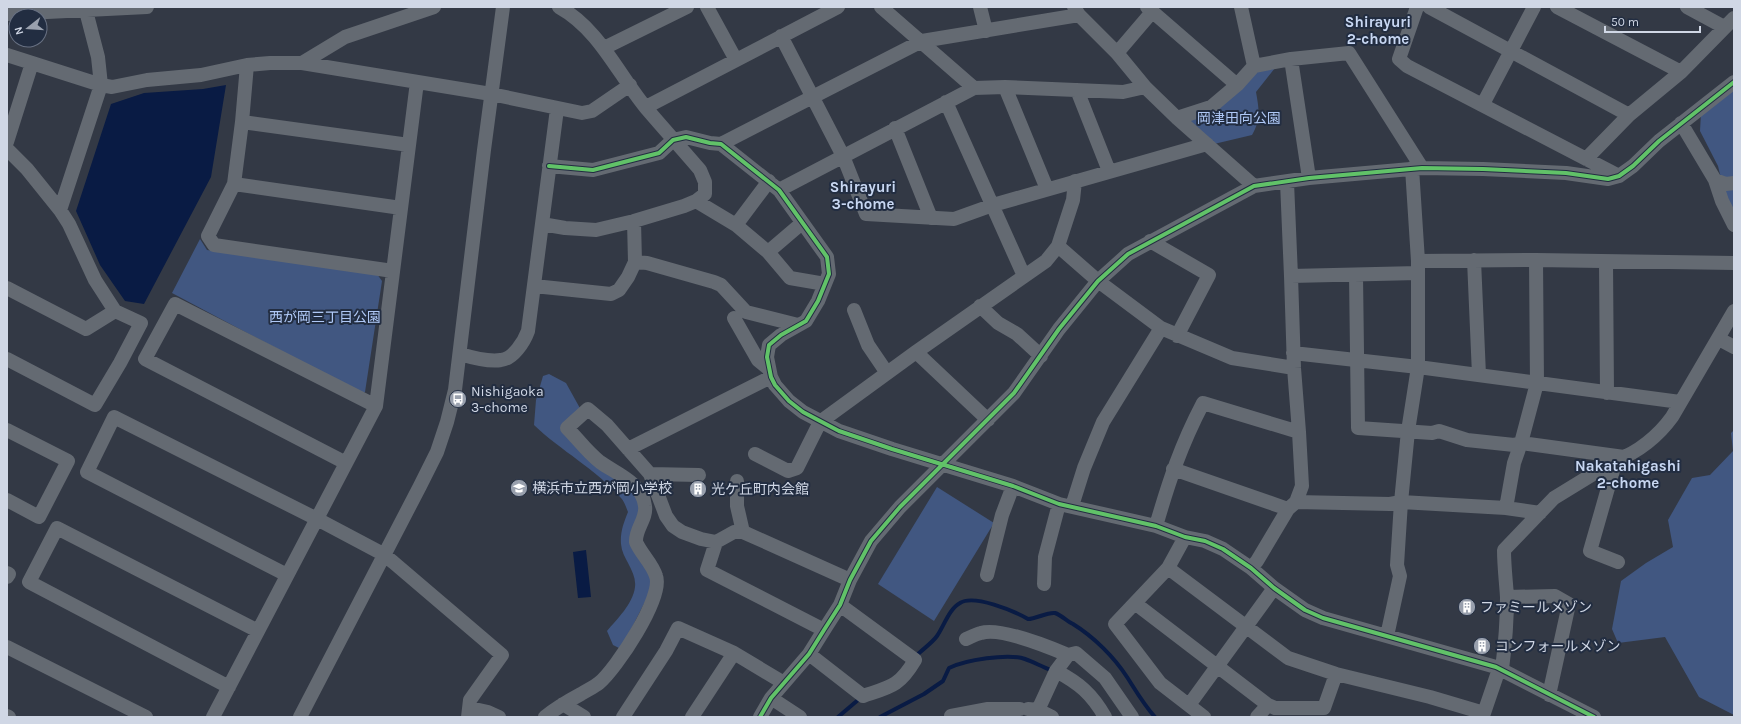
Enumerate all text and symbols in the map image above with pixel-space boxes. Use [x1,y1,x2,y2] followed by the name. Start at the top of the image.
[8,8,48,48] north arrow
[1605,8,1700,34] scale bar
[1345,13,1411,48] district label: Shirayuri 2-chome
[1611,15,1639,29] text: 50 m
[12,25,26,36] text: N
[1197,110,1281,127] park label: 岡津田向公園
[830,178,896,213] district label: Shirayuri 3-chome
[269,309,381,326] park label: 西が岡三丁目公園
[471,383,544,416] place label: Nishigaoka 3-chome
[448,389,468,409] bus stop icon: Nishigaoka 3-chome
[1575,457,1681,492] district label: Nakatahigashi 2-chome
[509,478,529,498] school or university icon: 横浜市立西が岡小学校
[688,479,708,499] building icon: 光ケ丘町内会館
[532,480,672,497] place label: 横浜市立西が岡小学校
[711,481,809,498] place label: 光ケ丘町内会館
[1457,597,1477,617] building icon: ファミールメゾン
[1480,599,1592,616] place label: ファミールメゾン
[1472,636,1492,656] building icon: コンフォールメゾン
[1495,638,1621,655] place label: コンフォールメゾン

